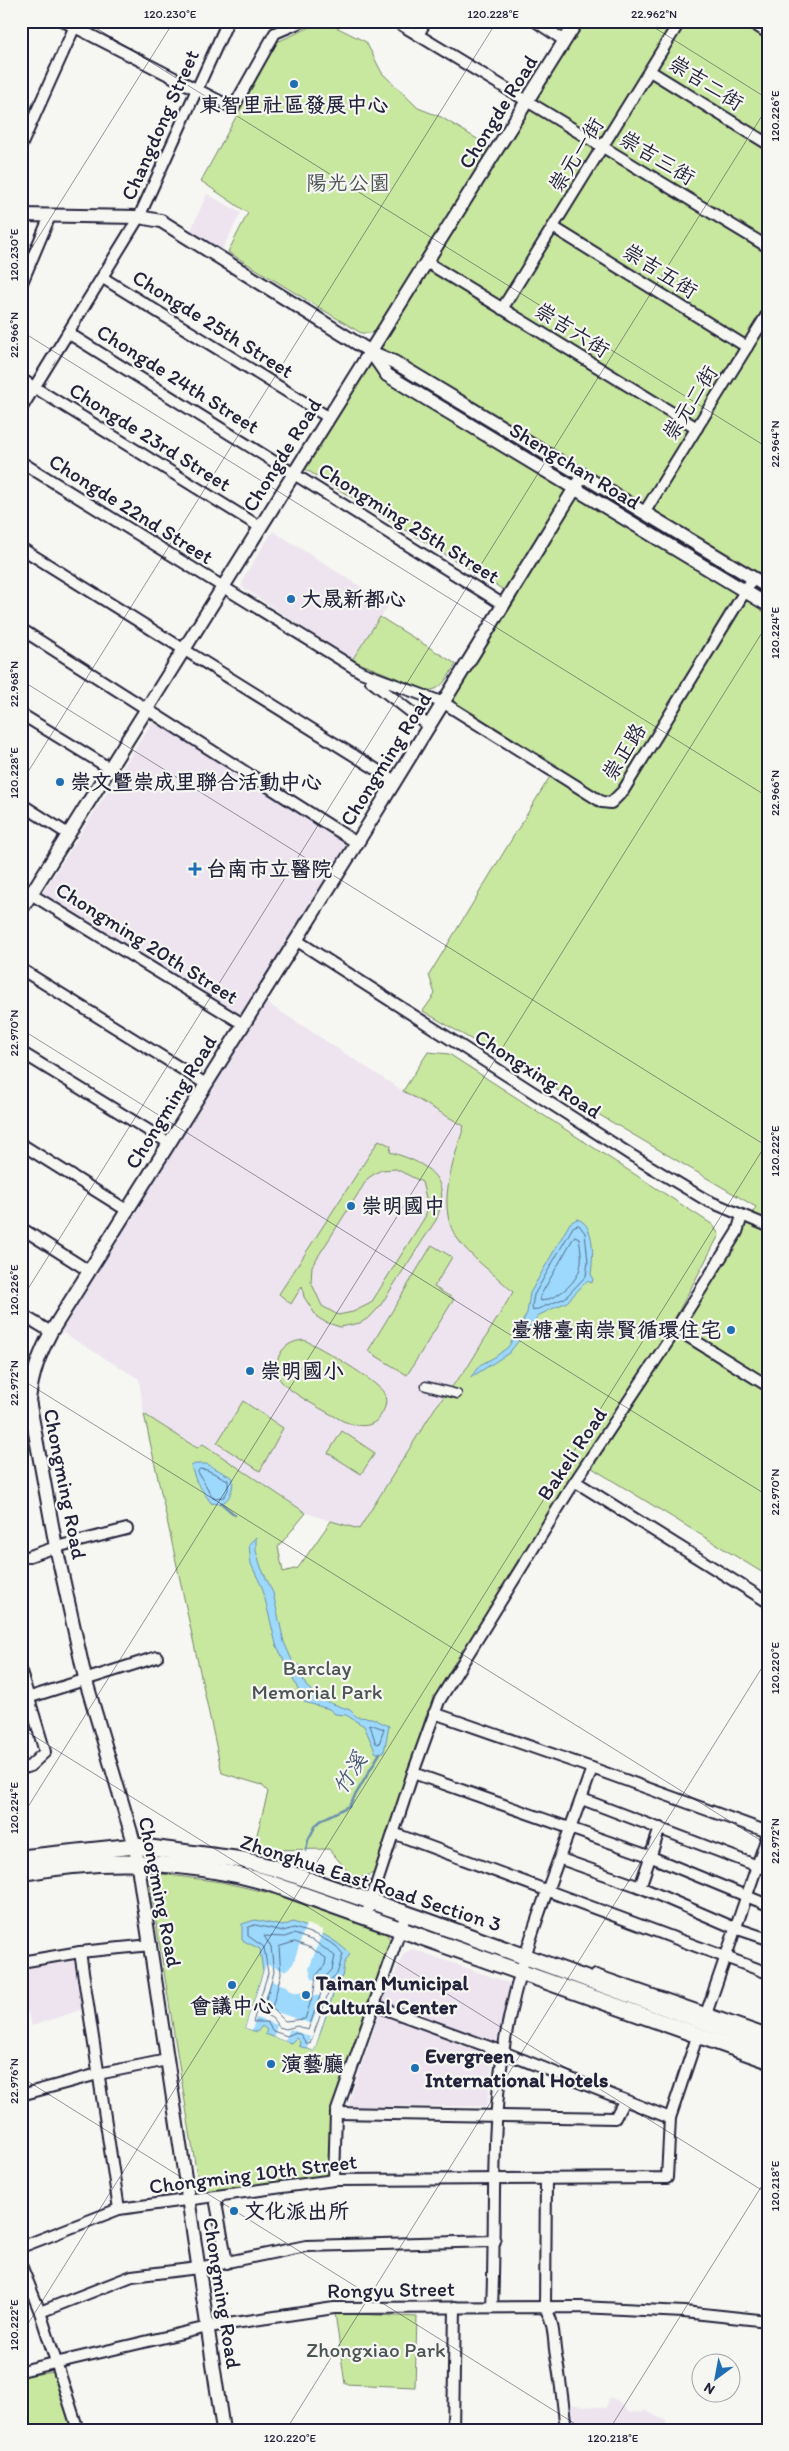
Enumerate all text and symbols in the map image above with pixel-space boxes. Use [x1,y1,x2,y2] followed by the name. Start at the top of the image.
[144,7,197,21] text: 120.230°E
[467,7,519,21] text: 120.228°E
[631,7,677,21] text: 22.962°N
[115,46,204,204] street label: Changdong Street
[453,50,542,173] street label: Chongde Road
[664,50,749,115] street label: 崇吉二街
[288,78,300,90] marker: 東智里社區發展中心
[768,90,782,142] text: 120.226°E
[200,92,389,117] place label: 東智里社區發展中心
[543,112,608,197] street label: 崇元一街
[615,125,700,190] street label: 崇吉三街
[306,170,390,195] park label: 陽光公園
[7,228,21,281] text: 120.230°E
[618,238,703,303] street label: 崇吉五街
[128,264,298,383] street label: Chongde 25th Street
[530,297,615,362] street label: 崇吉六街
[7,312,21,358] text: 22.966°N
[92,318,264,439] street label: Chongde 24th Street
[657,360,722,445] street label: 崇元二街
[65,377,236,496] street label: Chongde 23rd Street
[237,393,326,516] street label: Chongde Road
[505,417,646,515] street label: Shengchan Road
[768,420,782,468] text: 22.964°N
[45,448,218,569] street label: Chongde 22nd Street
[314,457,504,589] street label: Chongming 25th Street
[301,586,406,611] place label: 大晟新都心
[285,593,297,605] marker: 大晟新都心
[768,607,782,659] text: 120.224°E
[7,661,21,707] text: 22.968°N
[334,687,437,830] street label: Chongming Road
[596,718,651,785] street label: 崇正路
[7,747,21,799] text: 120.228°E
[70,769,322,794] place label: 崇文暨崇成里聯合活動中心
[768,770,782,816] text: 22.966°N
[54,776,66,788] marker: 崇文暨崇成里聯合活動中心
[206,856,332,881] place label: 台南市立醫院
[188,862,202,876] marker: 台南市立醫院
[51,876,243,1009] street label: Chongming 20th Street
[7,1010,21,1056] text: 22.970°N
[470,1023,607,1124] street label: Chongxing Road
[119,1030,222,1173] street label: Chongming Road
[768,1125,782,1177] text: 120.222°E
[361,1193,445,1218] place label: 崇明國中
[345,1200,357,1212] marker: 崇明國中
[7,1264,21,1316] text: 120.226°E
[511,1317,721,1342] place label: 臺糖臺南崇賢循環住宅
[725,1324,737,1336] marker: 臺糖臺南崇賢循環住宅
[260,1358,344,1383] place label: 崇明國小
[7,1360,21,1406] text: 22.972°N
[244,1365,256,1377] marker: 崇明國小
[531,1402,612,1505] street label: Bakeli Road
[39,1406,92,1562] street label: Chongming Road
[768,1469,782,1515] text: 22.970°N
[768,1641,782,1694] text: 120.220°E
[251,1655,383,1704] park label: Barclay Memorial Park
[326,1747,373,1799] water label: 竹溪
[7,1782,21,1834] text: 120.224°E
[134,1814,187,1970] street label: Chongming Road
[768,1818,782,1864] text: 22.972°N
[238,1828,505,1937] street label: Zhonghua East Road Section 3
[315,1970,470,2019] place label: Tainan Municipal Cultural Center
[226,1979,238,1991] marker: 會議中心
[300,1989,312,2001] marker: Tainan Municipal Cultural Center
[190,1993,274,2018] place label: 會議中心
[425,2043,608,2092] place label: Evergreen International Hotels
[281,2051,344,2076] place label: 演藝廳
[7,2058,21,2104] text: 22.976°N
[265,2058,277,2070] marker: 演藝廳
[409,2062,421,2074] marker: Evergreen International Hotels
[148,2148,358,2199] street label: Chongming 10th Street
[768,2160,782,2211] text: 120.218°E
[244,2198,349,2223] place label: 文化派出所
[228,2205,240,2217] marker: 文化派出所
[198,2215,247,2371] street label: Chongming Road
[327,2276,455,2303] street label: Rongyu Street
[7,2299,21,2351] text: 120.222°E
[306,2337,446,2362] park label: Zhongxiao Park
[692,2354,742,2404] north arrow
[701,2379,718,2398] text: N
[264,2431,317,2445] text: 120.220°E
[588,2431,639,2445] text: 120.218°E

